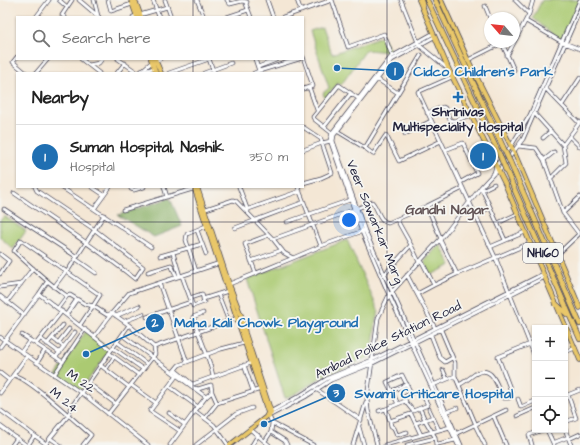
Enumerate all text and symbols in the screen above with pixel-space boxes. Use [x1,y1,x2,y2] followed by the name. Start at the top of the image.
[484,12,520,48] north arrow
[16,16,304,60] search box
[30,27,52,49] icon: search
[62,28,151,49] text: Search here
[385,58,561,84] callout: Cidco Children's Park
[413,62,553,82] text: Cidco Children's Park
[394,63,396,80] text: 1
[32,86,89,110] text: Nearby
[452,91,464,103] marker: Shrinivas Multispeciality Hospital
[393,103,523,137] place label: Shrinivas Multispeciality Hospital
[70,137,224,158] text: Suman Hospital, Nashik
[470,141,496,171] pin: 1
[44,148,46,166] text: 1
[249,148,288,166] text: 350 m
[341,157,408,287] street label: Veer Sawarkar Marg
[70,158,115,176] text: Hospital
[405,200,489,221] district label: Gandhi Nagar
[339,210,359,230] your location
[523,243,563,263] road number: NH160
[312,297,464,383] street label: Ambad Police Station Road
[145,310,366,336] callout: Maha Kali Chowk Playground
[174,313,359,334] text: Maha Kali Chowk Playground
[151,315,159,332] text: 2
[532,325,568,433] map controls
[532,325,568,361] button: +
[532,361,568,397] button: −
[63,365,99,398] street label: M 22
[326,380,521,406] callout: Swami Criticare Hospital
[46,383,82,417] street label: M 24
[354,384,514,404] text: Swami Criticare Hospital
[332,385,340,402] text: 3
[532,397,568,433] button: locate

